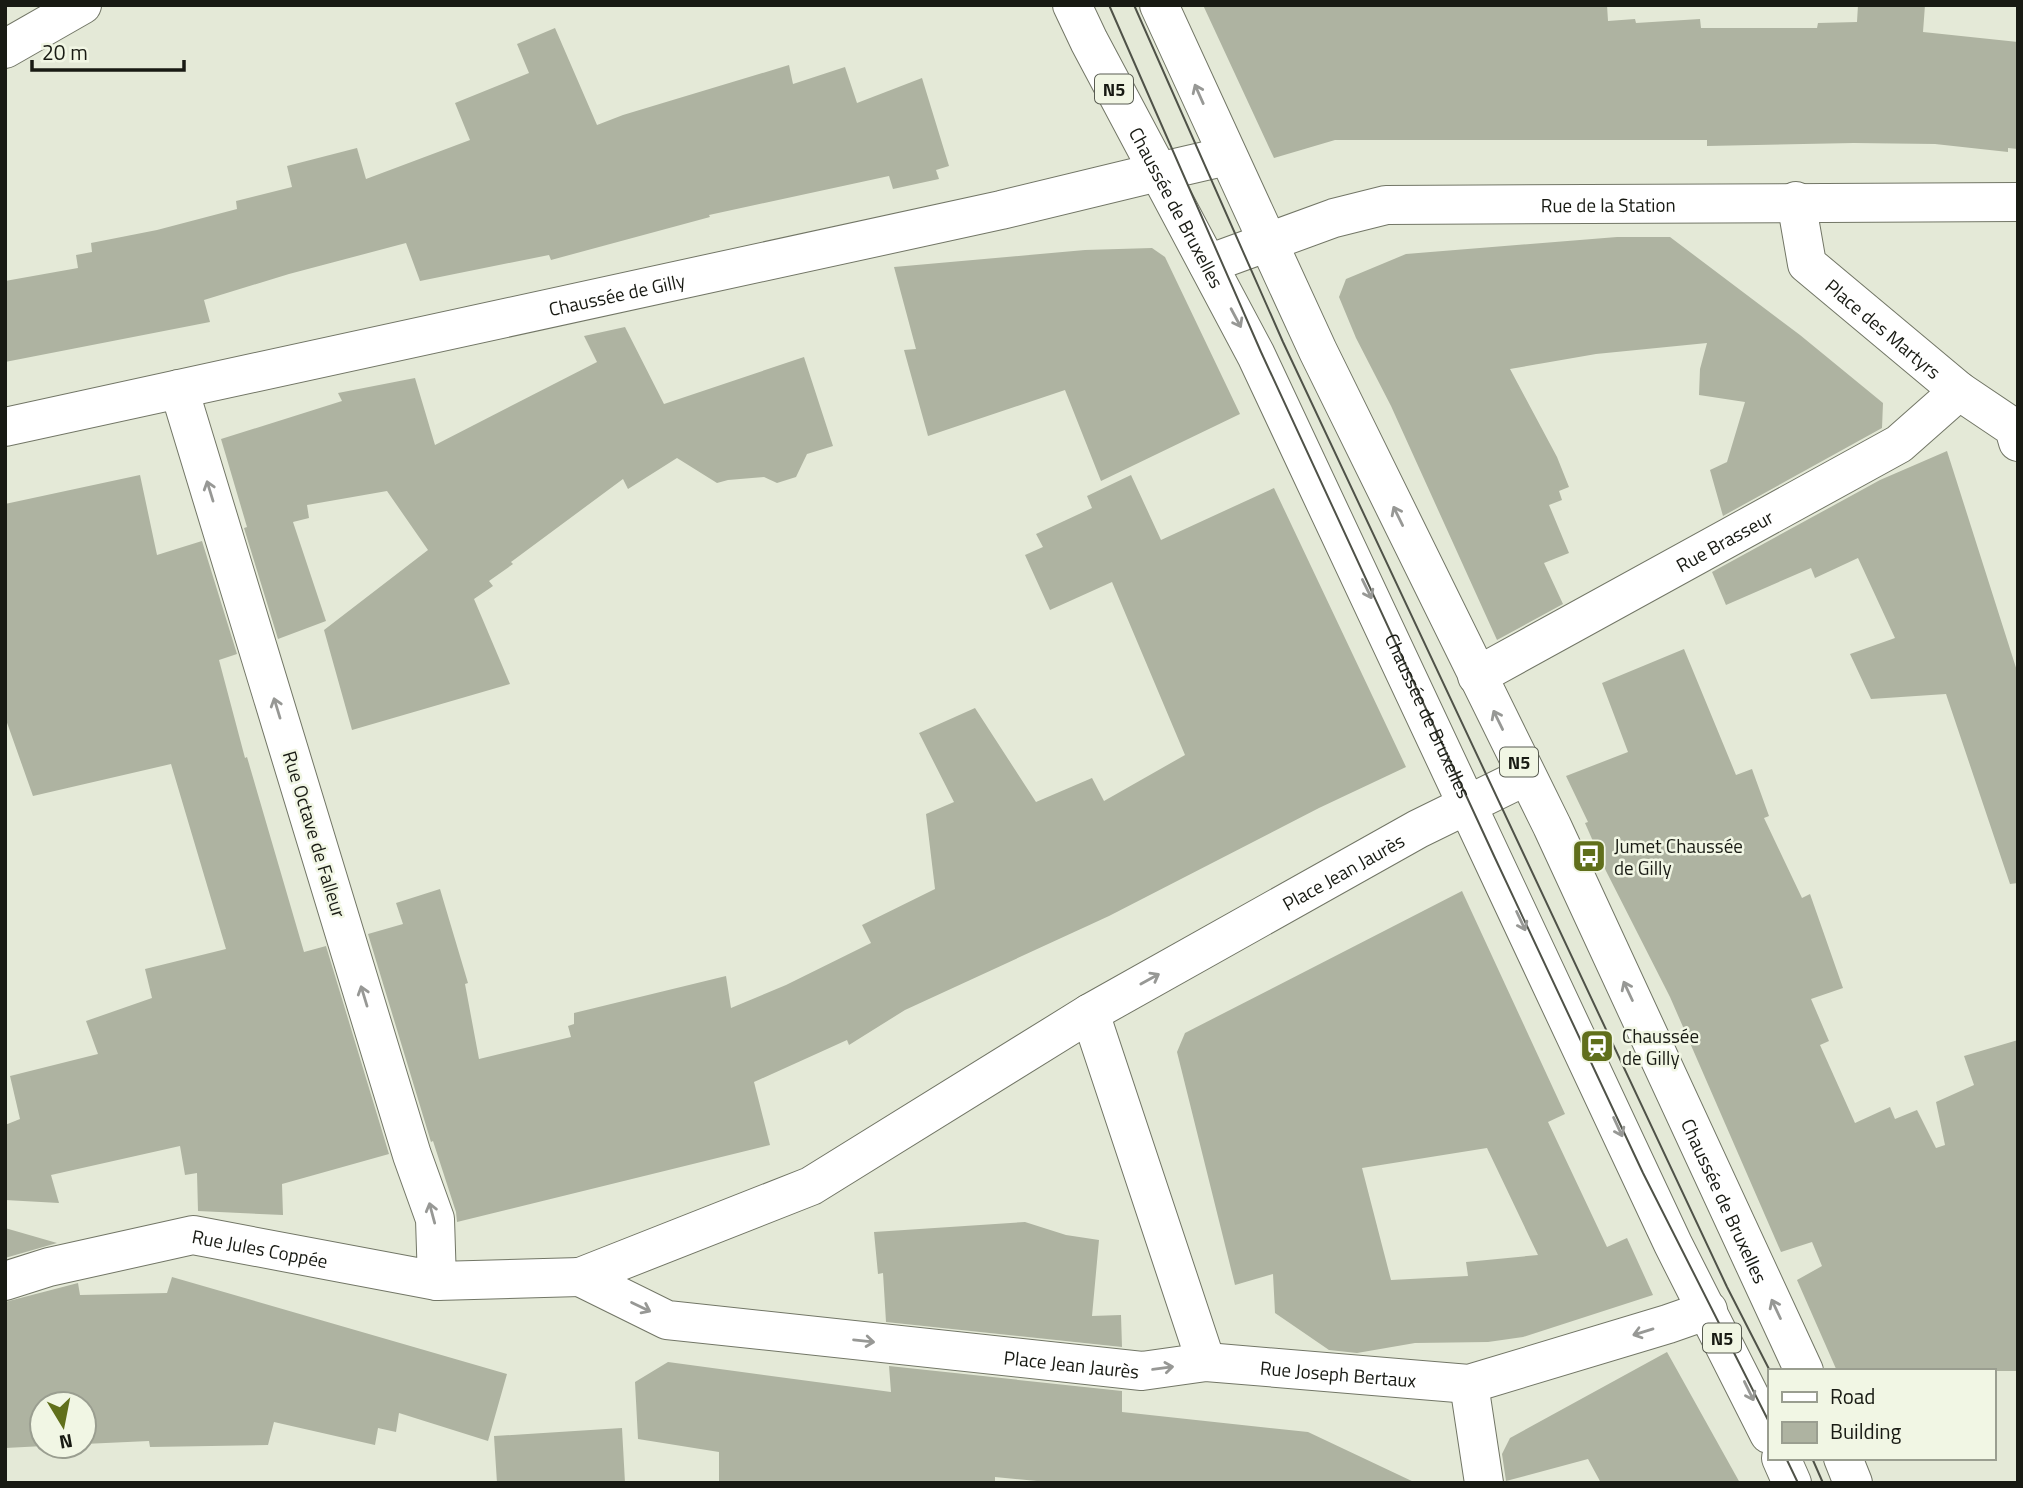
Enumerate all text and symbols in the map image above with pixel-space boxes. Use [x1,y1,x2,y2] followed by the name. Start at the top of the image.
[32,28,184,72] scale bar
[42,36,88,68] text: 20 m
[1095,74,1133,104] road number: N5
[1192,84,1205,105] one-way arrow
[1123,121,1232,293] street label: Chaussée de Bruxelles
[1541,189,1676,219] street label: Rue de la Station
[546,265,688,323] street label: Chaussée de Gilly
[1820,271,1948,385] street label: Place des Martyrs
[1230,307,1244,328] one-way arrow
[203,480,216,502] one-way arrow
[1670,501,1779,579] street label: Rue Brasseur
[1391,506,1405,527] one-way arrow
[1361,578,1374,600] one-way arrow
[1378,628,1480,803] street label: Chaussée de Bruxelles
[269,698,282,720] one-way arrow
[1491,710,1505,731] one-way arrow
[276,747,354,921] street label: Rue Octave de Falleur
[1500,748,1538,776] road number: N5
[1276,825,1409,917] street label: Place Jean Jaurès
[1614,831,1743,882] place label: Jumet Chaussée de Gilly
[1570,837,1608,875] bus stop icon: Jumet Chaussée de Gilly
[1514,910,1528,931] one-way arrow
[1139,972,1159,986] one-way arrow
[1621,981,1634,1002] one-way arrow
[357,986,370,1008] one-way arrow
[1622,1021,1699,1072] place label: Chaussée de Gilly
[1578,1027,1616,1065] station icon: Chaussée de Gilly
[1675,1113,1776,1288] street label: Chaussée de Bruxelles
[1612,1116,1625,1137] one-way arrow
[425,1203,438,1225] one-way arrow
[190,1221,330,1275] street label: Rue Jules Coppée
[1769,1299,1782,1320] one-way arrow
[630,1300,651,1314] one-way arrow
[1703,1324,1741,1352] road number: N5
[1632,1326,1655,1339] one-way arrow
[852,1335,875,1348] one-way arrow
[1002,1342,1141,1385] street label: Place Jean Jaurès
[1259,1352,1418,1394] street label: Rue Joseph Bertaux
[1152,1361,1174,1374] one-way arrow
[1768,1369,1995,1460] legend
[1830,1380,1875,1412] text: Road
[1743,1381,1757,1401] one-way arrow
[28,1390,98,1460] north arrow
[1830,1415,1902,1447] text: Building
[57,1427,75,1458] text: N

